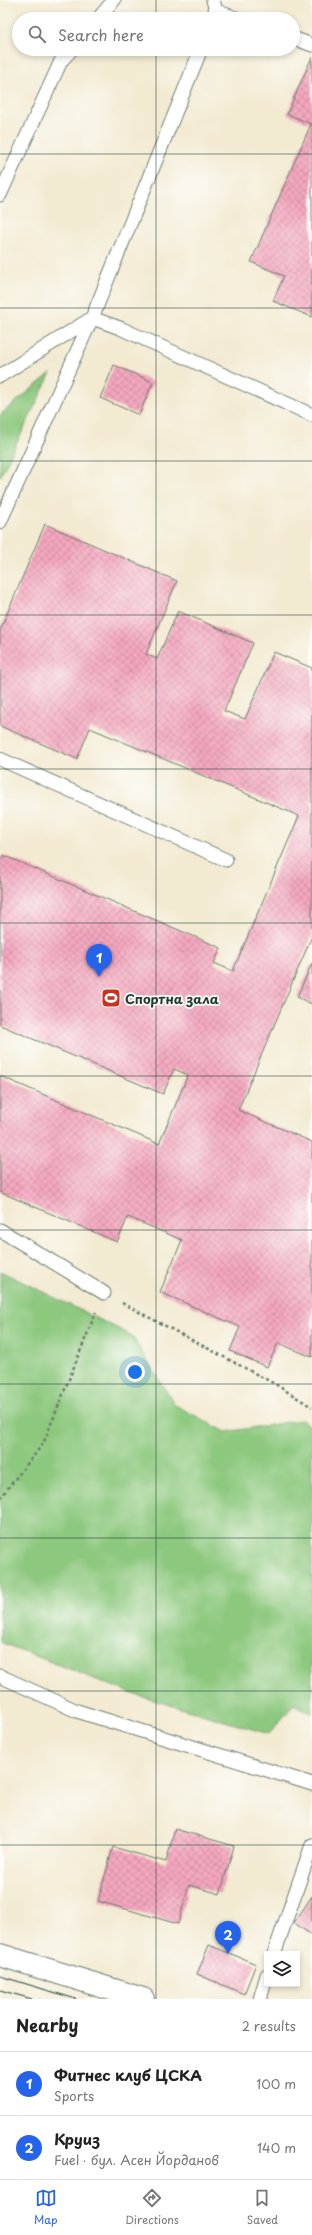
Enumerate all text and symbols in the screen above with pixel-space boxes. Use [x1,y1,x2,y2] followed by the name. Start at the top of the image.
[12,12,300,56] search box
[26,23,48,45] icon: search
[58,23,144,46] text: Search here
[86,944,112,977] pin: 1
[100,987,122,1009] sports icon: Спортна зала
[125,989,219,1008] place label: Спортна зала
[125,1362,145,1382] your location
[215,1921,241,1954] pin: 2
[264,1951,300,1987] map controls
[264,1951,300,1987] button: layers
[16,2012,78,2038] text: Nearby
[242,2016,296,2035] text: 2 results
[54,2063,202,2086] text: Фитнес клуб ЦСКА
[26,2074,32,2093] text: 1
[256,2074,296,2093] text: 100 m
[54,2086,94,2105] text: Sports
[54,2127,100,2150] text: Круиз
[24,2138,34,2157] text: 2
[257,2138,296,2157] text: 140 m
[54,2150,219,2169] text: Fuel · бул. Асен Йорданов
[34,2187,57,2228] tab: Map
[125,2187,179,2228] tab: Directions
[247,2187,278,2228] tab: Saved

